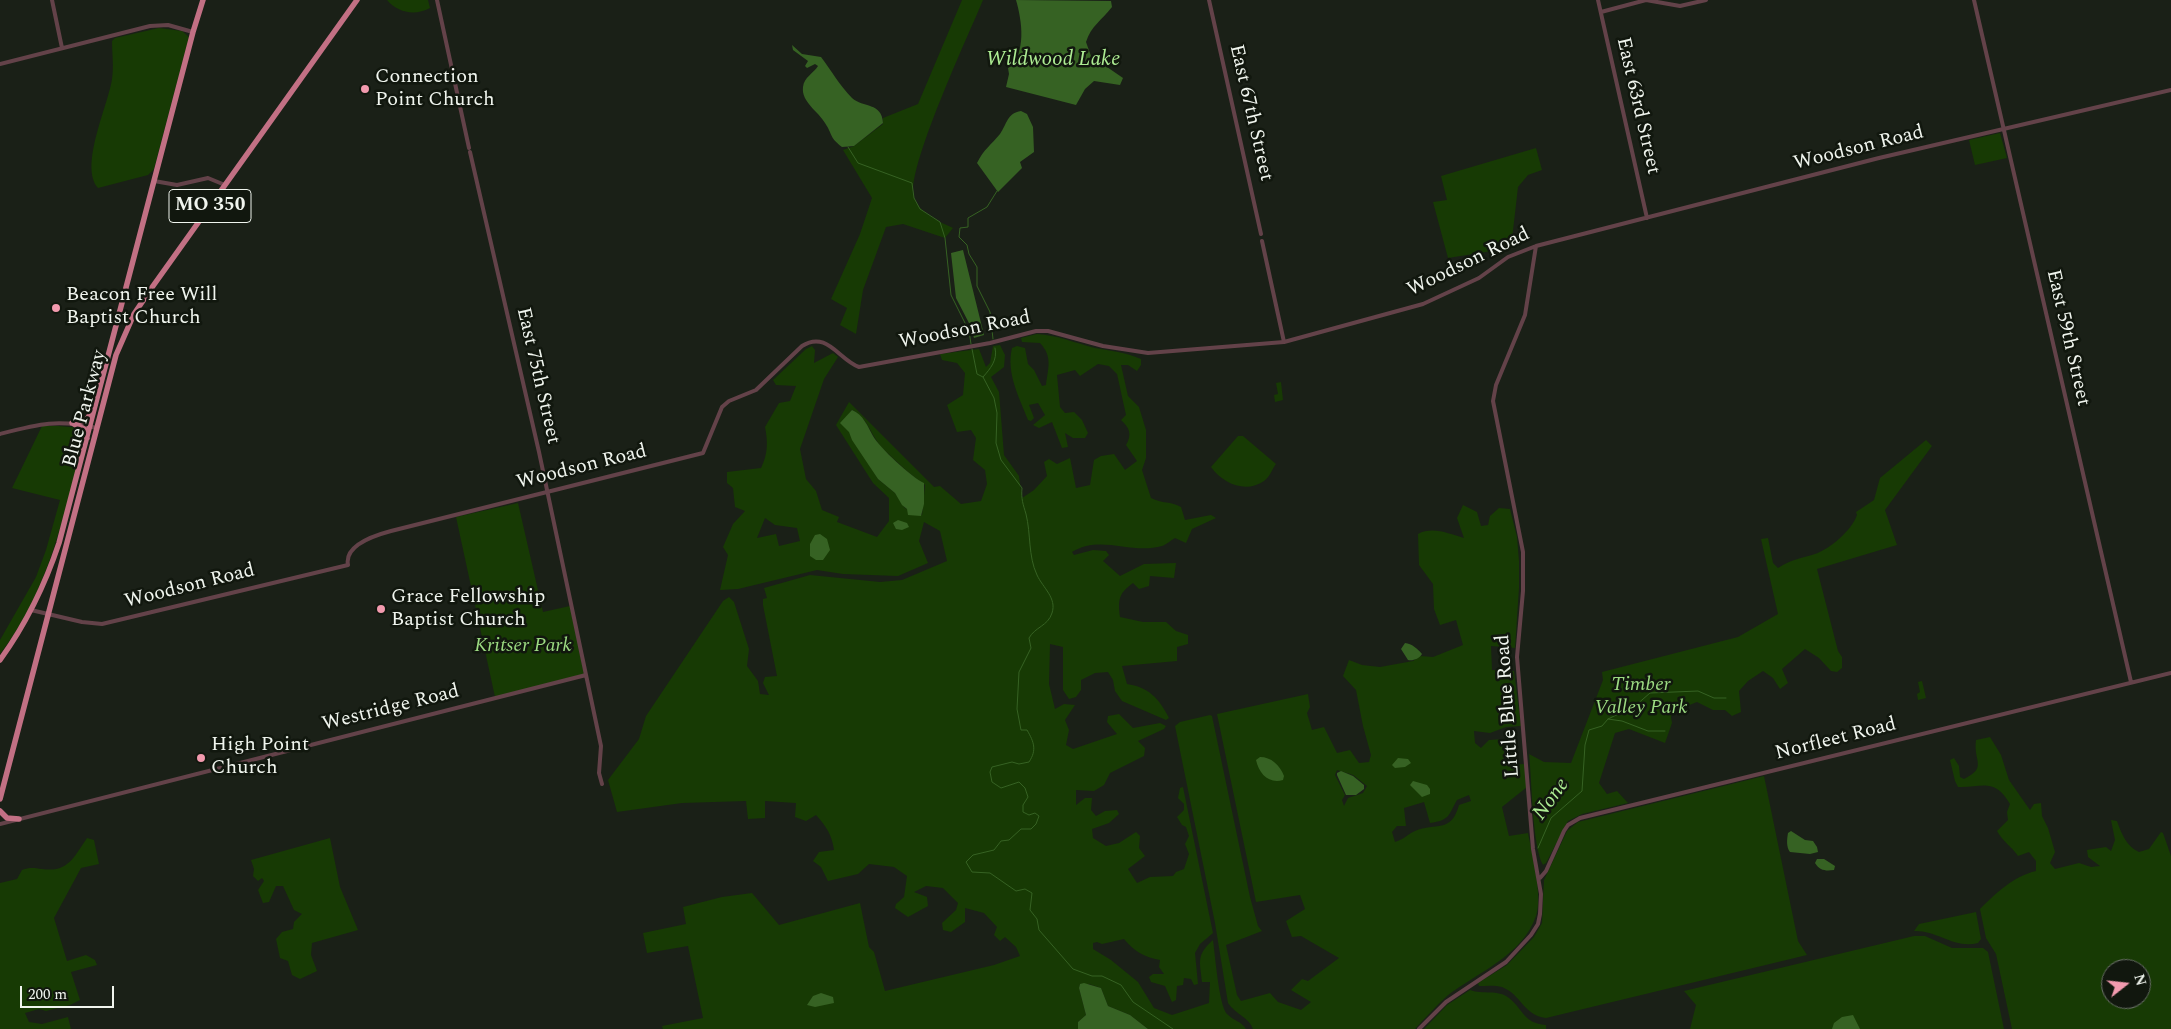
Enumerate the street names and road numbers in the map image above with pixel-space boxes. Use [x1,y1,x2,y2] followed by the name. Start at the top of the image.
[1610,35,1664,177] street label: East 63rd Street
[1223,42,1277,184] street label: East 67th Street
[1791,121,1927,177] street label: Woodson Road
[169,190,251,222] road number: MO 350
[1404,223,1534,303] street label: Woodson Road
[2040,267,2094,409] street label: East 59th Street
[510,305,564,447] street label: East 75th Street
[897,306,1033,356] street label: Woodson Road
[59,348,113,470] street label: Blue Parkway
[514,440,650,496] street label: Woodson Road
[122,559,258,615] street label: Woodson Road
[1492,634,1526,778] street label: Little Blue Road
[320,680,462,738] street label: Westridge Road
[1773,713,1899,767] street label: Norfleet Road

